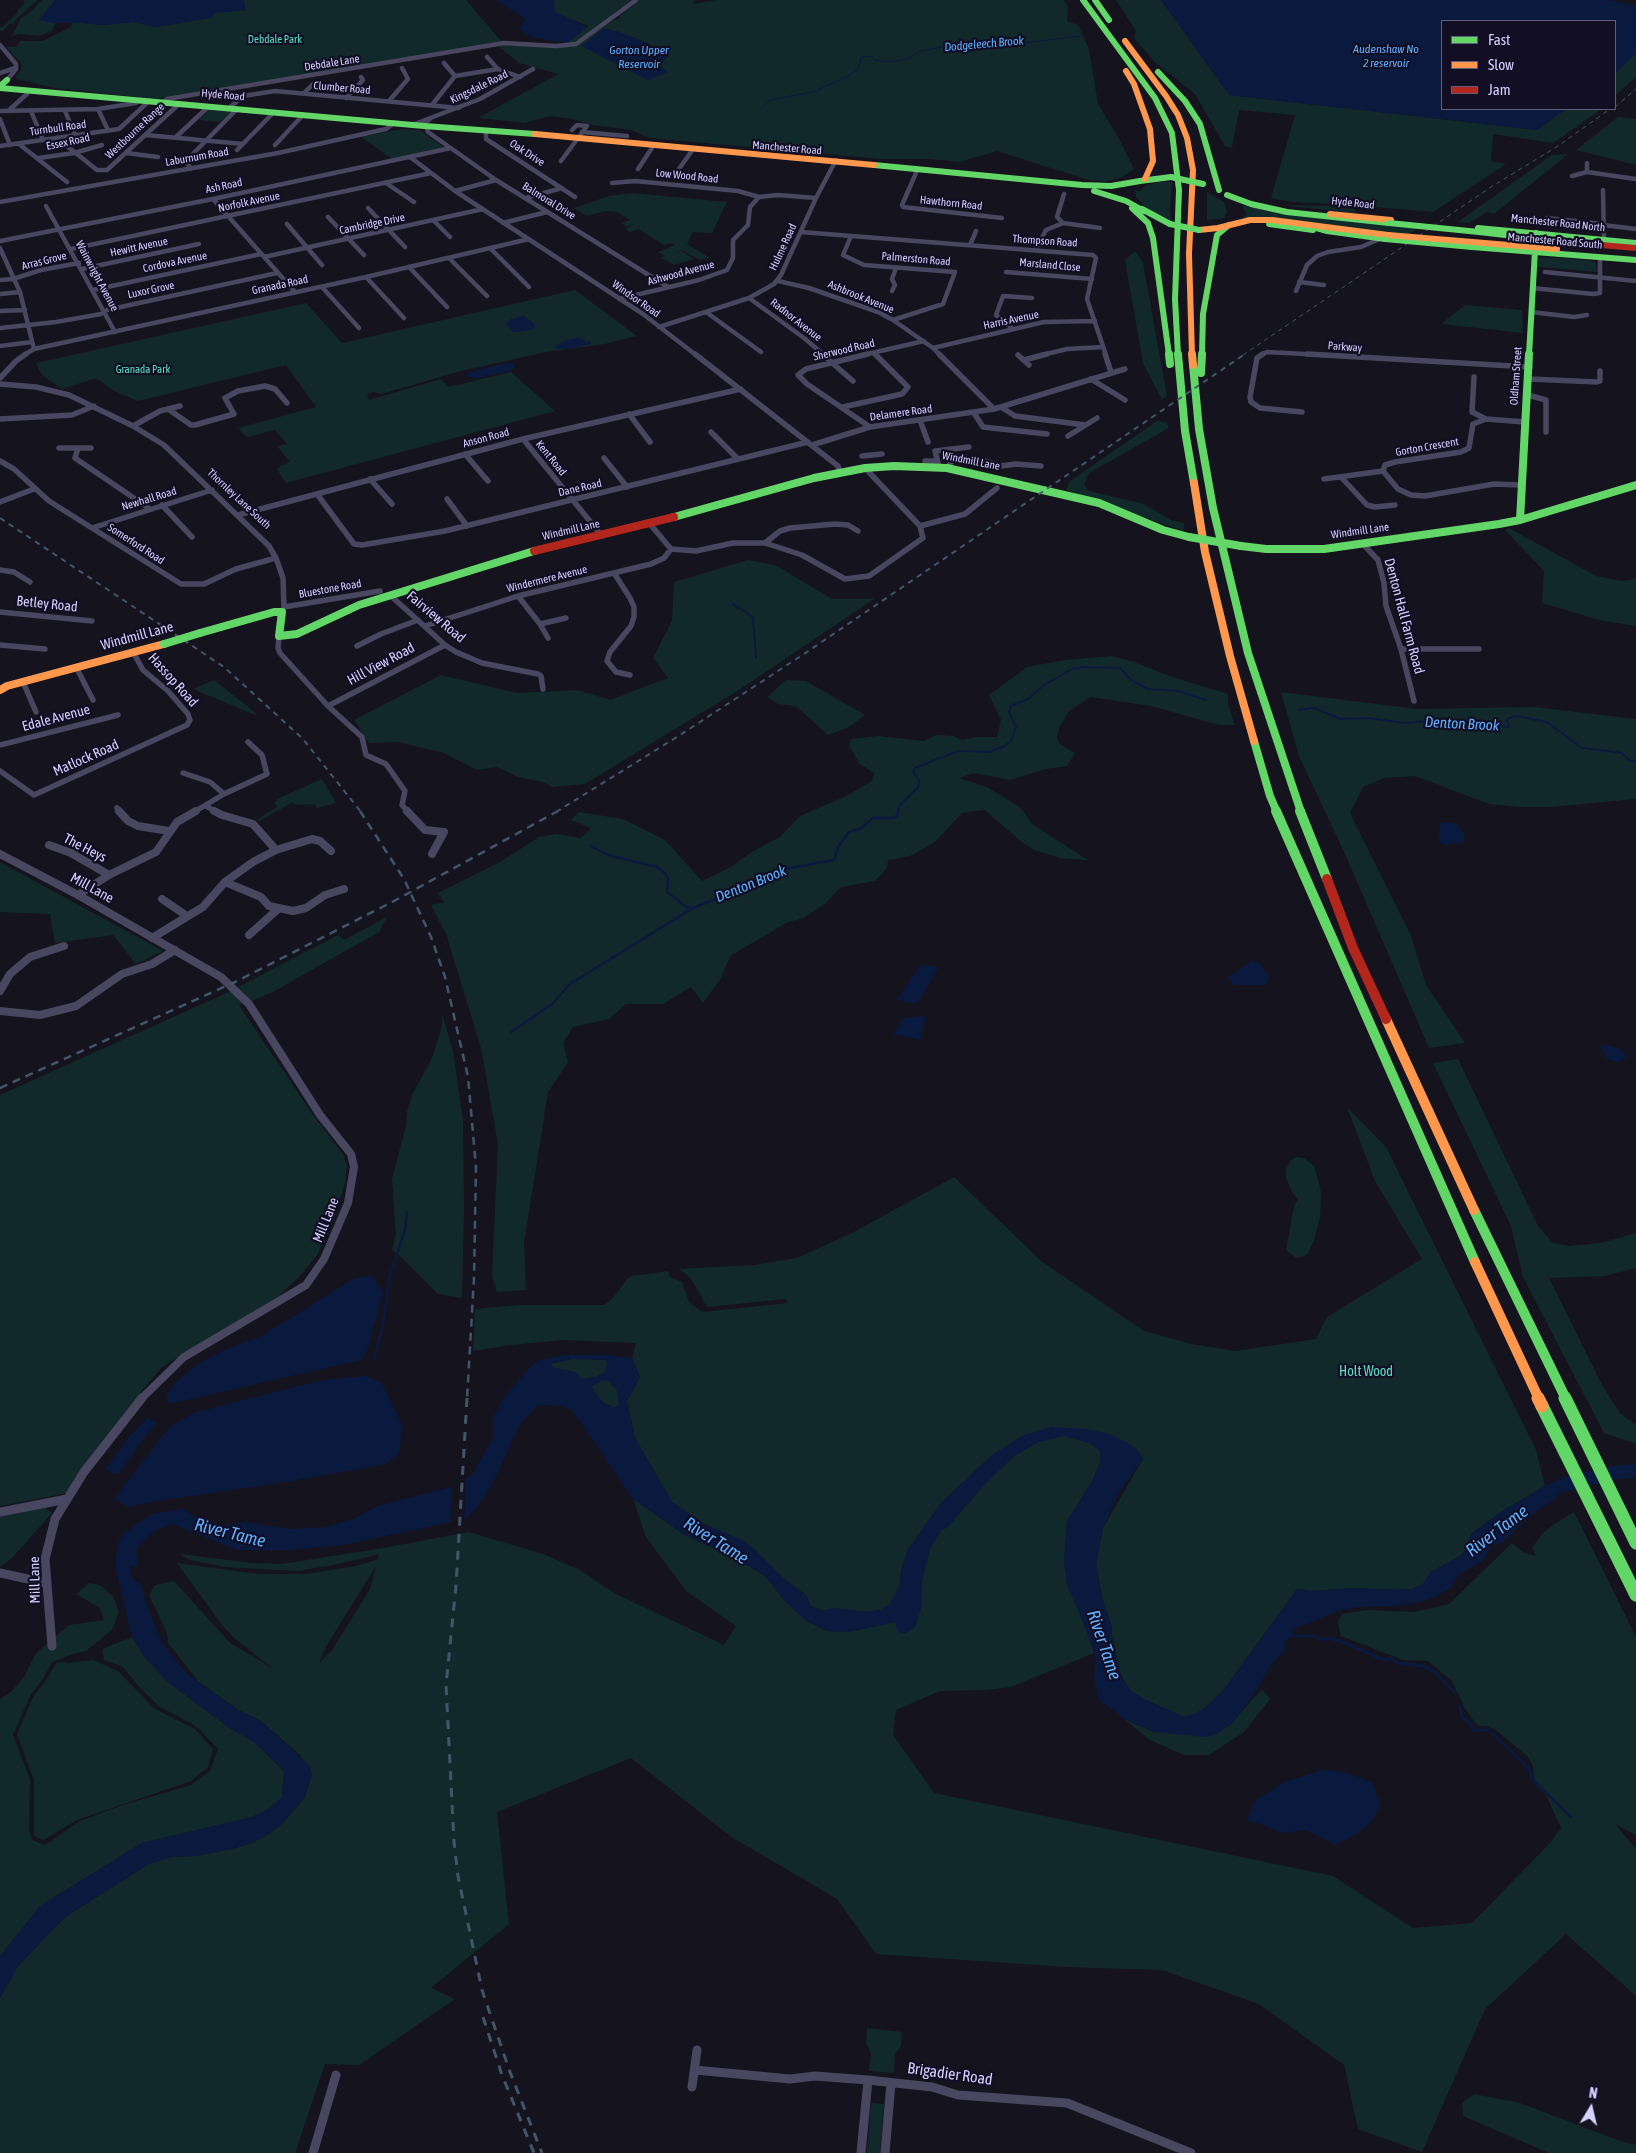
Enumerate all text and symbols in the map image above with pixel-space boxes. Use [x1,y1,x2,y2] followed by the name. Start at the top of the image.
[1441,20,1616,110] legend
[1488,31,1510,48] text: Fast
[248,33,302,47] park label: Debdale Park
[944,33,1024,55] water label: Dodgeleech Brook
[1353,42,1419,70] water label: Audenshaw No 2 reservoir
[609,43,669,71] water label: Gorton Upper Reservoir
[303,52,361,74] street label: Debdale Lane
[1488,56,1514,73] text: Slow
[448,67,510,107] street label: Kingsdale Road
[313,79,371,97] street label: Clumber Road
[1488,81,1511,98] text: Jam
[201,87,245,103] street label: Hyde Road
[103,100,167,162] street label: Westbourne Range
[29,117,87,139] street label: Turnbull Road
[45,131,91,153] street label: Essex Road
[507,137,547,169] street label: Oak Drive
[752,138,822,158] street label: Manchester Road
[164,145,230,169] street label: Laburnum Road
[655,166,719,186] street label: Low Wood Road
[204,176,244,196] street label: Ash Road
[520,179,578,223] street label: Balmoral Drive
[217,189,281,215] street label: Norfolk Avenue
[919,193,983,213] street label: Hawthorn Road
[1331,194,1375,212] street label: Hyde Road
[338,211,406,237] street label: Cambridge Drive
[1510,211,1606,235] street label: Manchester Road North
[766,222,800,272] street label: Hulme Road
[1507,230,1603,252] street label: Manchester Road South
[1012,232,1078,250] street label: Thompson Road
[109,234,169,260] street label: Hewitt Avenue
[73,238,121,314] street label: Wainwright Avenue
[20,249,68,273] street label: Arras Grove
[142,249,208,275] street label: Cordova Avenue
[881,249,951,269] street label: Palmerston Road
[1019,256,1081,274] street label: Marsland Close
[646,258,716,288] street label: Ashwood Avenue
[251,273,309,297] street label: Granada Road
[609,278,663,320] street label: Windsor Road
[826,278,896,316] street label: Ashbrook Avenue
[126,279,176,301] street label: Luxor Grove
[768,296,824,344] street label: Radnor Avenue
[982,308,1040,332] street label: Harris Avenue
[812,337,876,363] street label: Sherwood Road
[1327,339,1363,355] street label: Parkway
[1507,346,1525,406] street label: Oldham Street
[116,363,170,377] park label: Granada Park
[869,402,933,424] street label: Delamere Road
[461,425,511,451] street label: Anson Road
[1394,435,1460,459] street label: Gorton Crescent
[533,438,569,478] street label: Kent Road
[941,449,1001,473] street label: Windmill Lane
[204,466,274,532] street label: Thornley Lane South
[557,477,603,499] street label: Dane Road
[120,484,178,514] street label: Newhall Road
[541,517,601,543] street label: Windmill Lane
[1330,520,1390,542] street label: Windmill Lane
[105,521,167,567] street label: Somerford Road
[1381,556,1427,676] street label: Denton Hall Farm Road
[505,563,589,595] street label: Windermere Avenue
[298,577,362,601] street label: Bluestone Road
[403,588,469,646] street label: Fairview Road
[16,592,78,616] street label: Betley Road
[99,618,175,654] street label: Windmill Lane
[344,639,418,689] street label: Hill View Road
[145,650,201,710] street label: Hassop Road
[20,701,92,735] street label: Edale Avenue
[1424,713,1500,735] water label: Denton Brook
[51,736,121,780] street label: Matlock Road
[61,830,109,866] street label: The Heys
[713,862,789,906] water label: Denton Brook
[67,869,117,907] street label: Mill Lane
[309,1195,343,1245] street label: Mill Lane
[1339,1364,1393,1380] park label: Holt Wood
[1461,1501,1533,1561] water label: River Tame
[679,1513,753,1569] water label: River Tame
[192,1514,268,1552] water label: River Tame
[26,1556,44,1604] street label: Mill Lane
[1082,1607,1126,1683] water label: River Tame
[906,2059,994,2089] street label: Brigadier Road
[1566,2083,1616,2133] north arrow
[1588,2085,1599,2102] text: N

